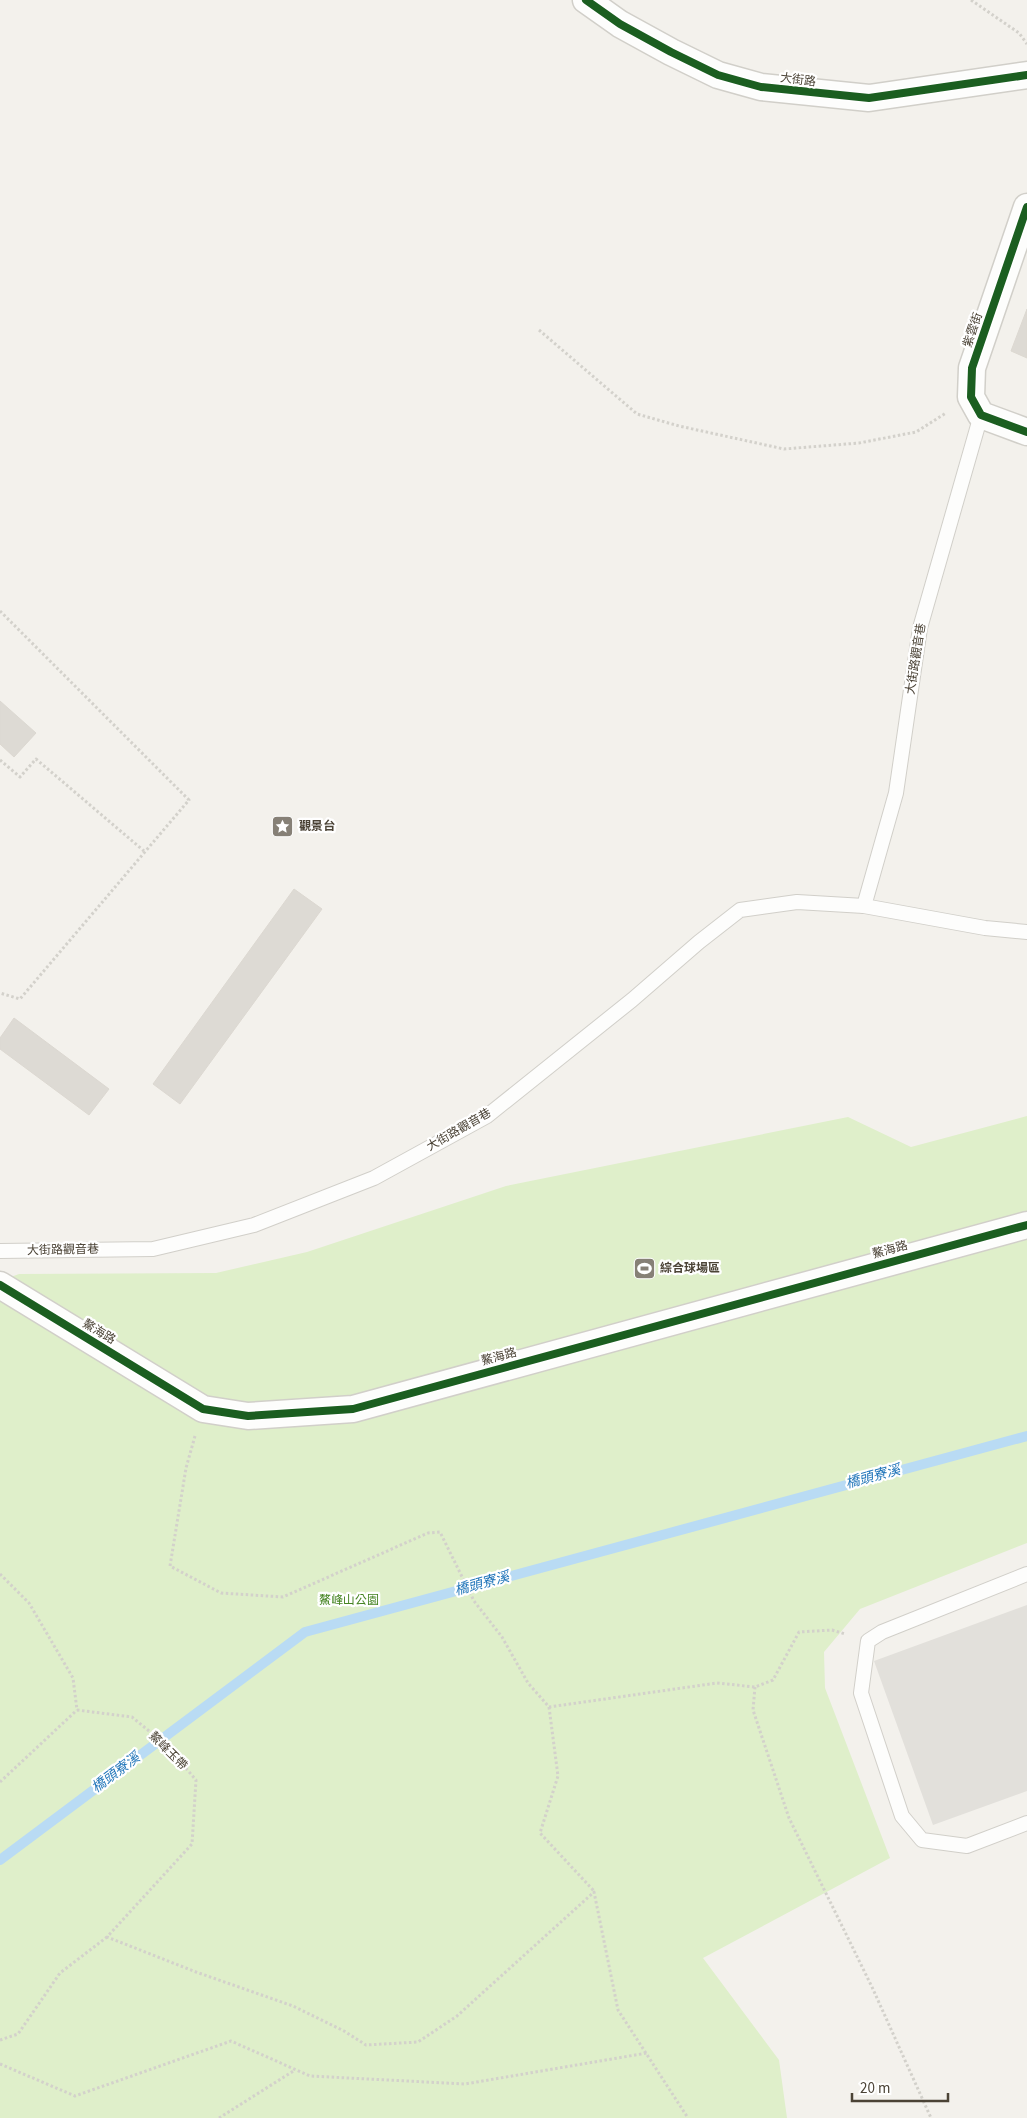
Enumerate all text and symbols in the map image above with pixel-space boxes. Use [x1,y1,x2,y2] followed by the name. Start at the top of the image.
[779,69,817,91] street label: 大街路
[959,310,987,350] street label: 紫雲街
[902,622,930,696] street label: 大街路觀音巷
[271,814,295,838] place icon: 觀景台
[299,818,335,835] place label: 觀景台
[424,1105,494,1155] street label: 大街路觀音巷
[870,1237,910,1263] street label: 鰲海路
[27,1241,99,1259] street label: 大街路觀音巷
[632,1256,656,1280] sports icon: 綜合球場區
[660,1260,720,1277] place label: 綜合球場區
[79,1315,119,1349] street label: 鰲海路
[479,1344,519,1370] street label: 鰲海路
[843,1460,905,1494] water label: 橋頭寮溪
[452,1567,514,1601] water label: 橋頭寮溪
[319,1592,379,1609] park label: 鰲峰山公園
[145,1728,191,1774] street label: 鰲峰玉帶
[88,1747,146,1798] water label: 橋頭寮溪
[852,2070,948,2102] scale bar
[860,2078,890,2099] text: 20 m

